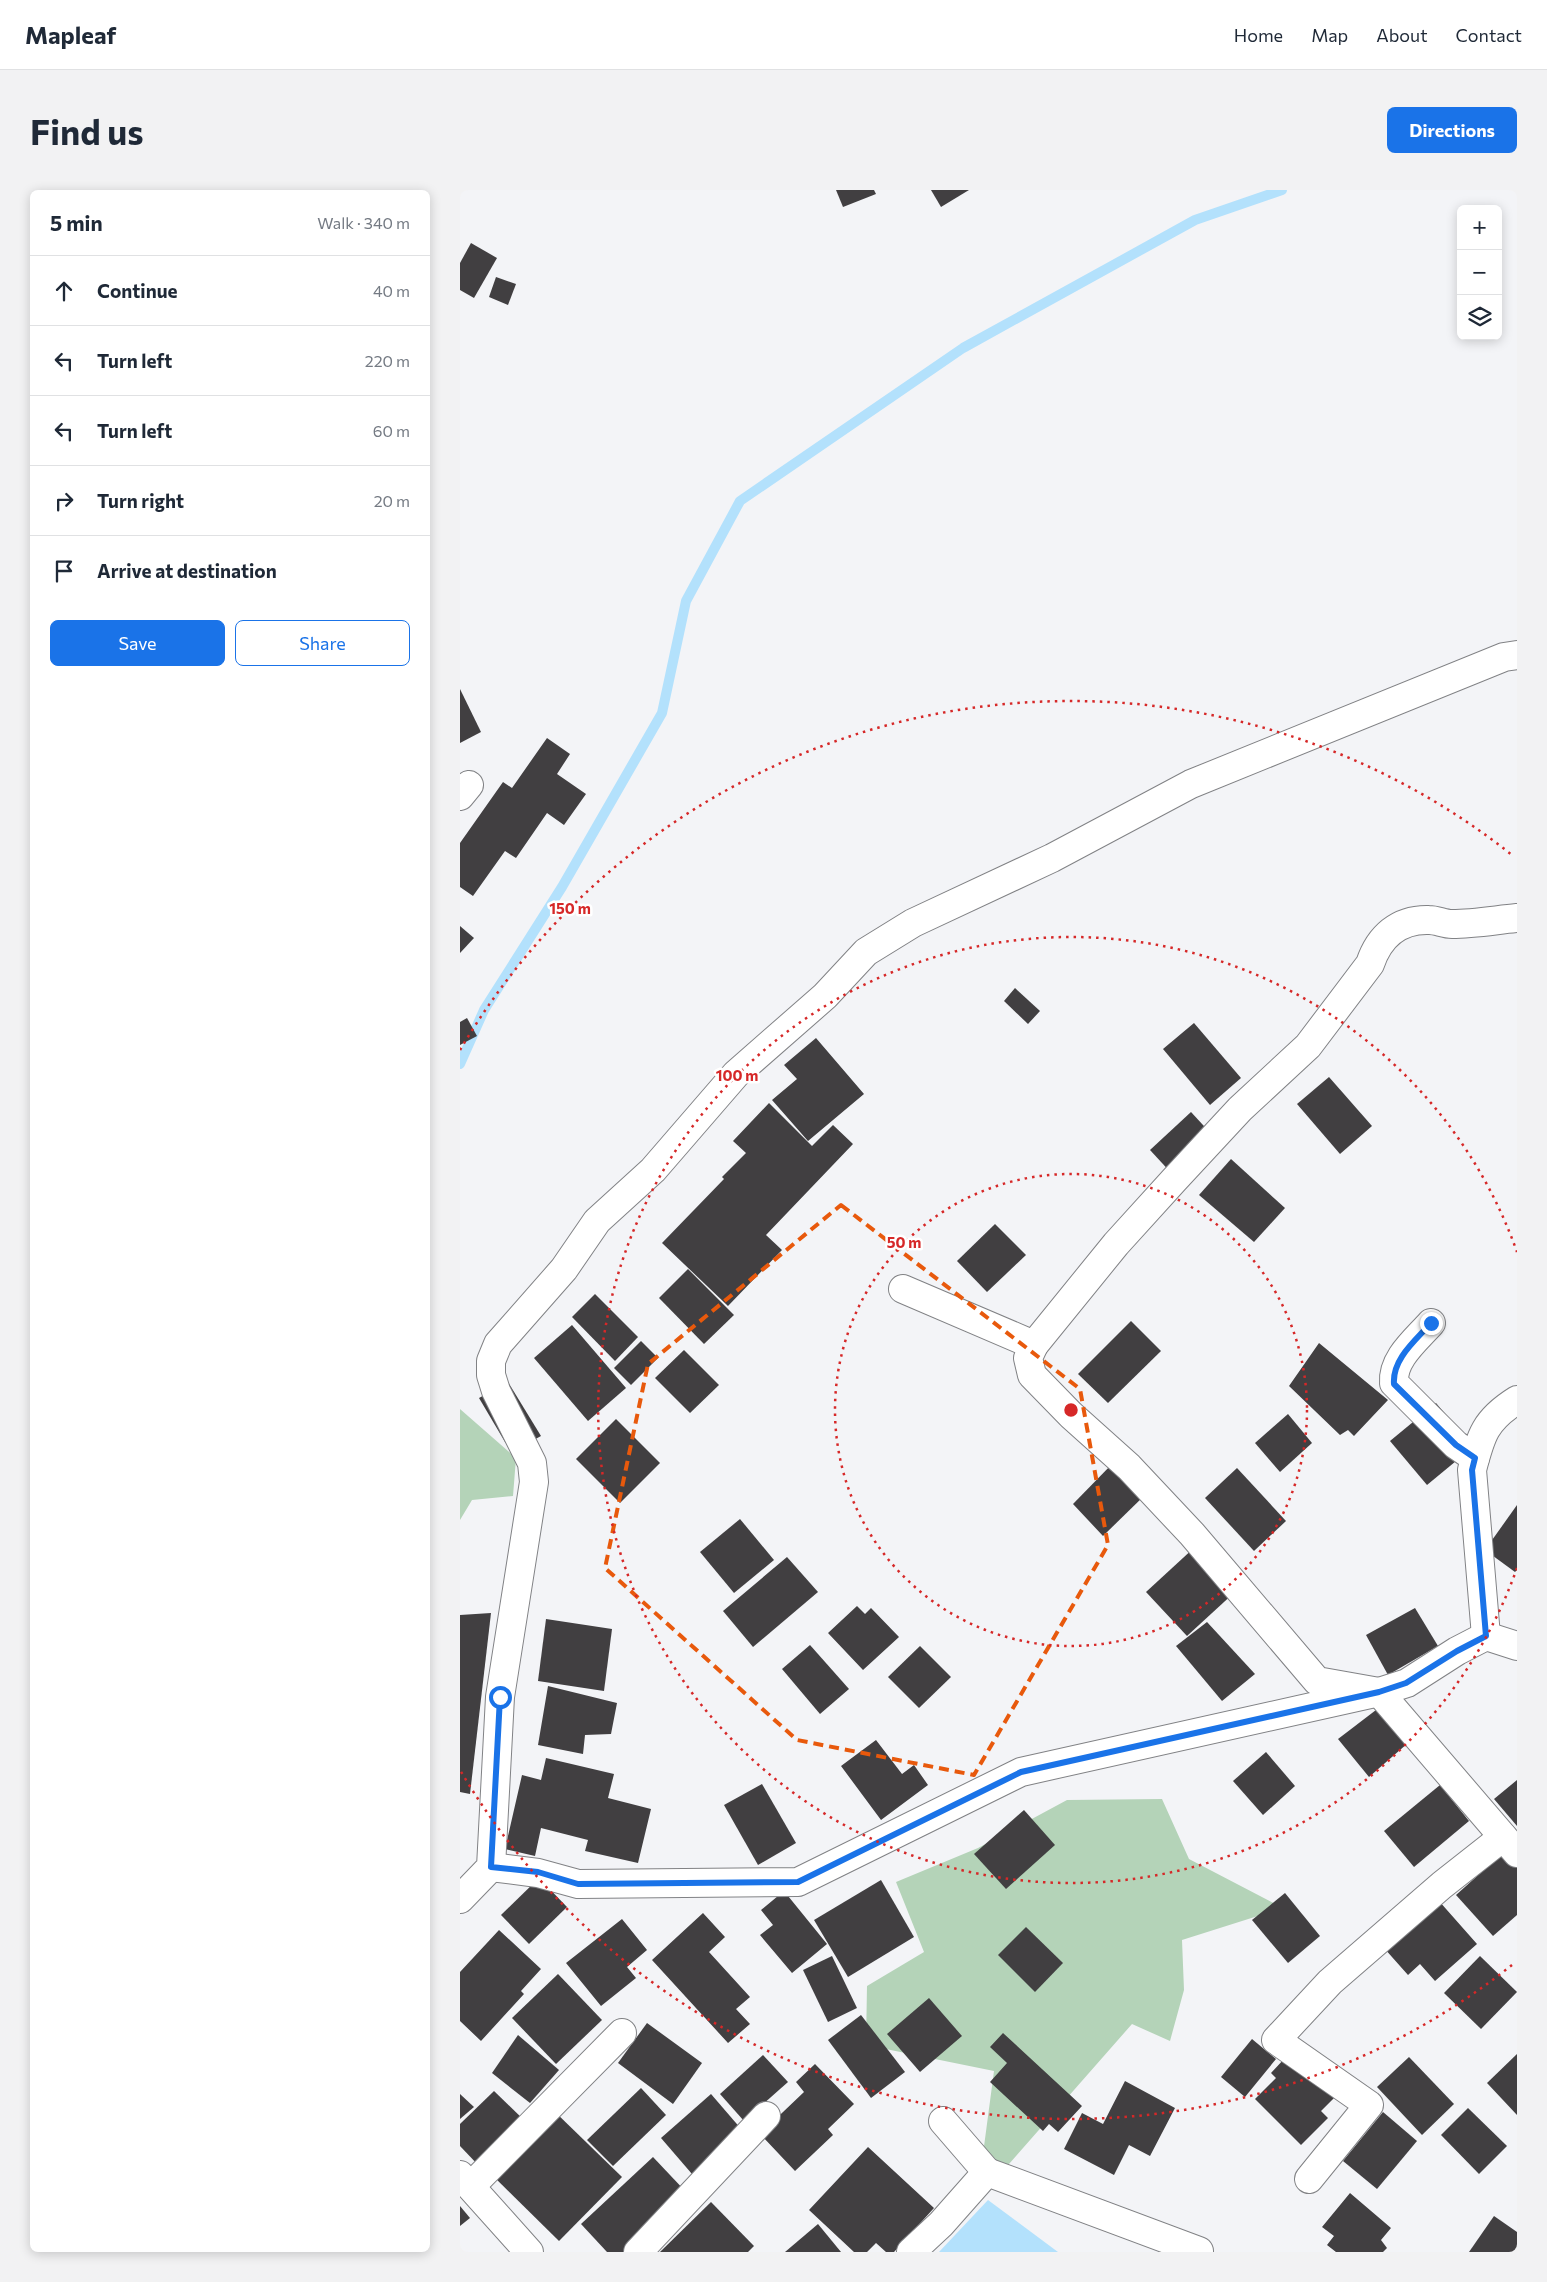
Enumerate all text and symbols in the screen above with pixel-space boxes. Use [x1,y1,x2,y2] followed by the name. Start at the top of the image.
[25,20,116,49] text: Mapleaf
[1234,24,1283,46] text: Home
[1311,24,1348,46] text: Map
[1376,24,1428,46] text: About
[1456,24,1522,46] text: Contact
[1387,107,1517,153] button: Directions
[30,109,144,152] text: Find us
[1457,205,1502,340] map controls
[1457,205,1502,250] button: +
[50,210,103,235] text: 5 min
[317,213,410,232] text: Walk · 340 m
[1457,250,1502,295] button: −
[50,277,78,305] icon: ahead
[97,279,177,302] text: Continue
[373,281,410,300] text: 40 m
[1457,295,1502,340] button: layers
[50,347,78,375] icon: left
[97,349,172,372] text: Turn left
[365,351,410,370] text: 220 m
[50,417,78,445] icon: left
[97,419,172,442] text: Turn left
[373,421,410,440] text: 60 m
[50,487,78,515] icon: right
[97,489,184,512] text: Turn right
[374,491,410,510] text: 20 m
[50,557,78,585] icon: arrive
[97,559,277,582] text: Arrive at destination
[50,620,225,666] button: Save
[235,620,410,666] button: Share
[549,899,591,917] text: 150 m
[716,1066,758,1084] text: 100 m
[887,1233,921,1251] text: 50 m
[1420,1312,1443,1335] route end
[1062,1401,1080,1419] centre of rings
[489,1686,512,1709] route start

